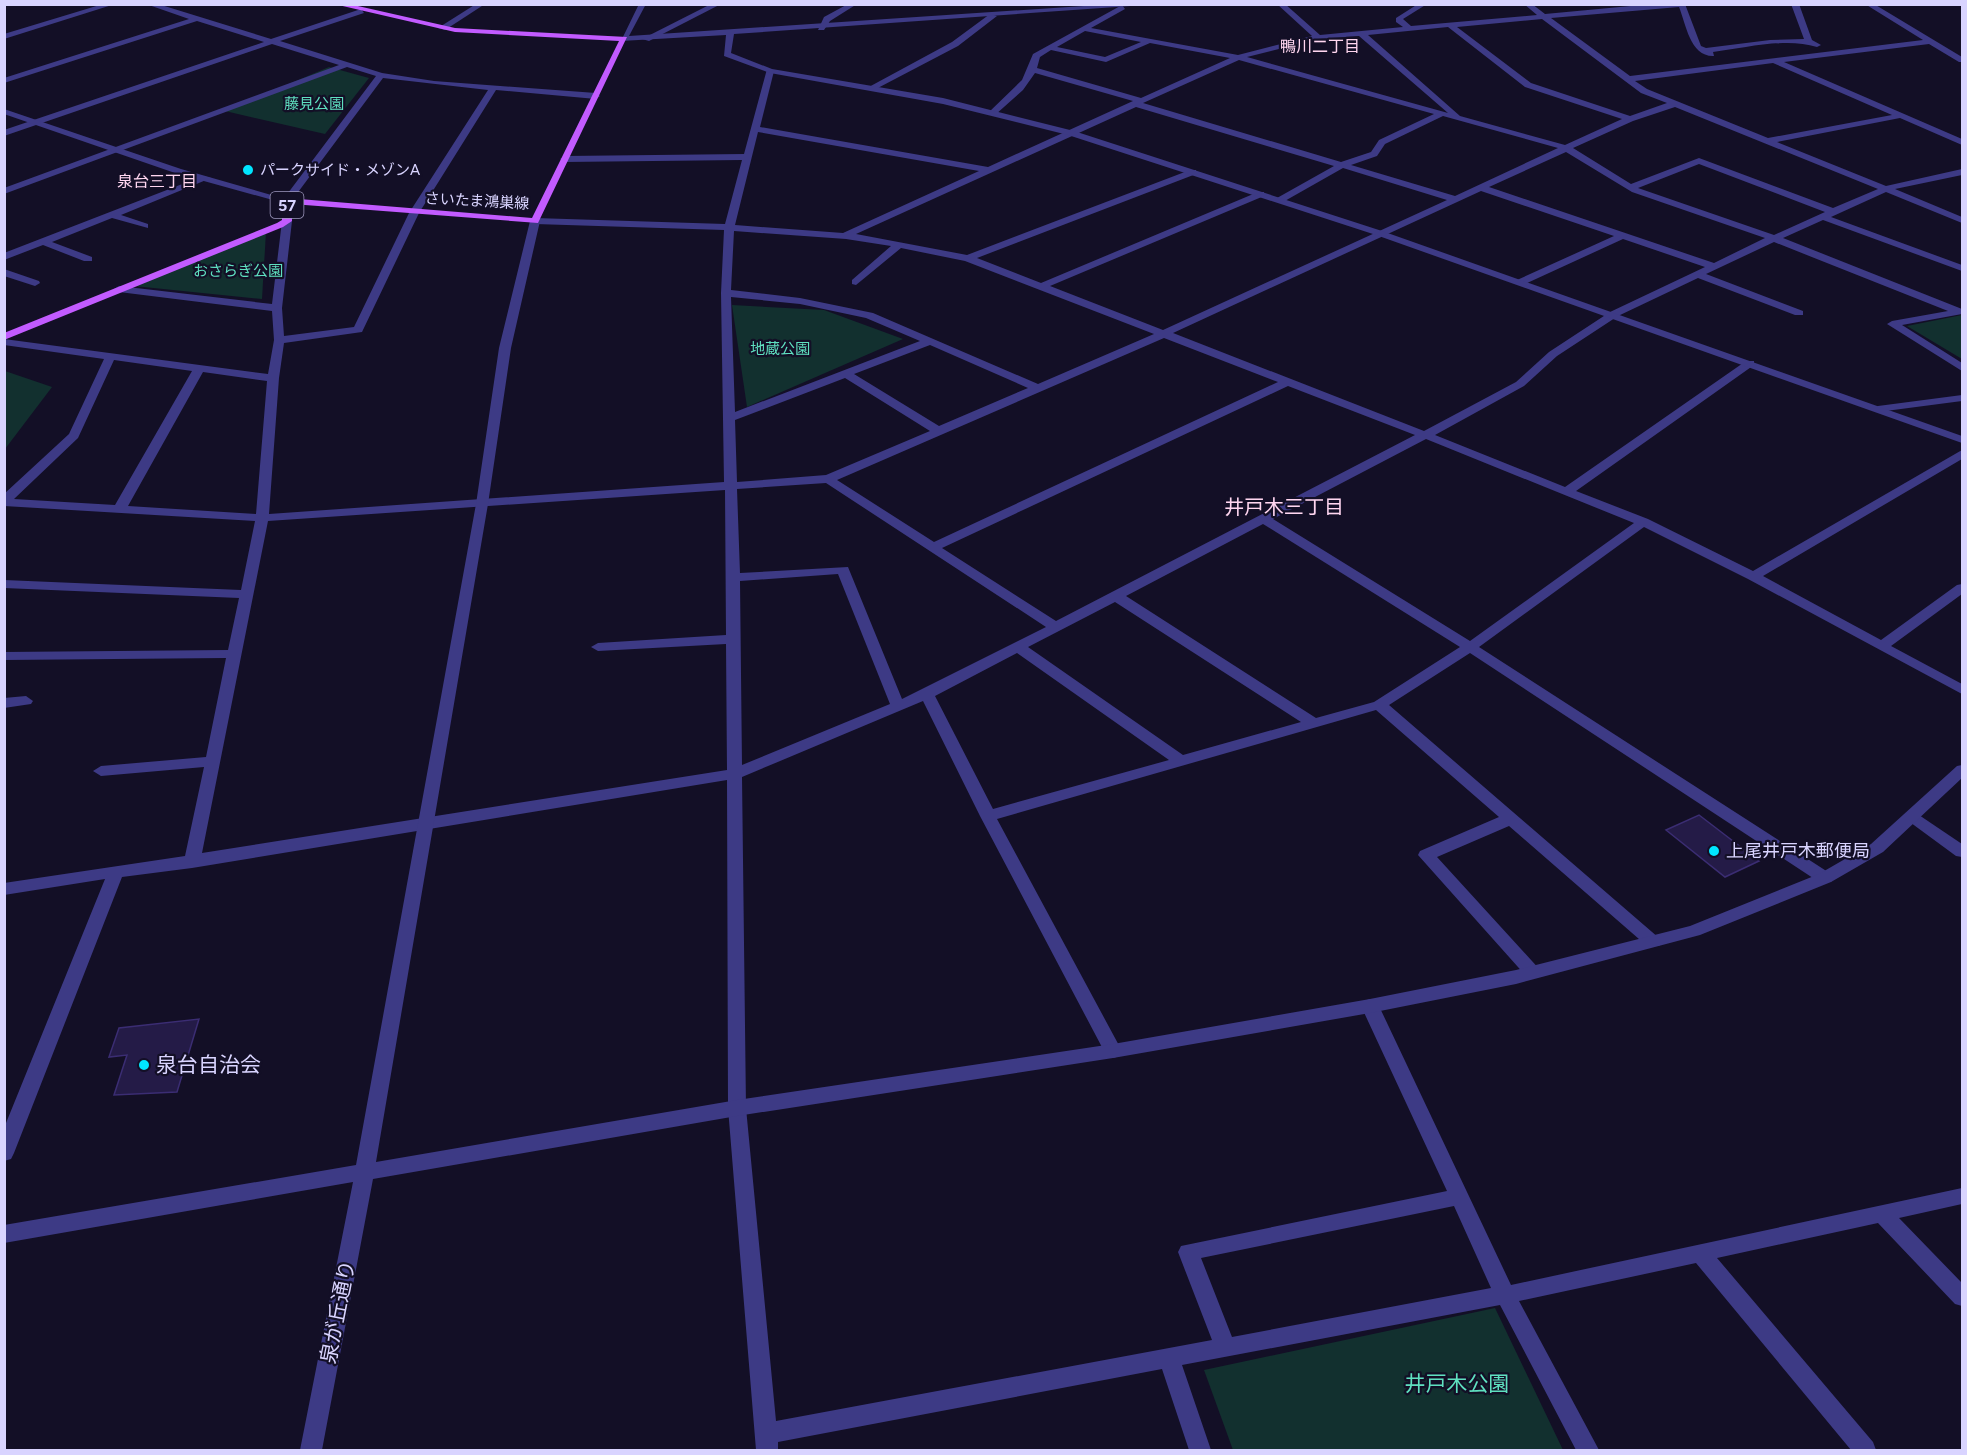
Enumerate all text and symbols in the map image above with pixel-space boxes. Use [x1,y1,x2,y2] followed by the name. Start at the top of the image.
[1280,37,1360,56] district label: 鴨川二丁目
[284,95,344,113] park label: 藤見公園
[260,161,420,179] place label: パークサイド・メゾンA
[241,163,255,177] marker: パークサイド・メゾンA
[117,172,197,191] district label: 泉台三丁目
[424,189,530,213] street label: さいたま鴻巣線
[270,192,304,218] road number: 57
[193,262,283,280] park label: おさらぎ公園
[750,340,810,358] park label: 地蔵公園
[1224,495,1344,519] district label: 井戸木三丁目
[1726,840,1870,862] place label: 上尾井戸木郵便局
[1707,844,1721,858] marker: 上尾井戸木郵便局
[156,1052,261,1077] place label: 泉台自治会
[137,1058,151,1072] marker: 泉台自治会
[315,1258,360,1366] street label: 泉が丘通り
[1405,1371,1510,1396] park label: 井戸木公園

